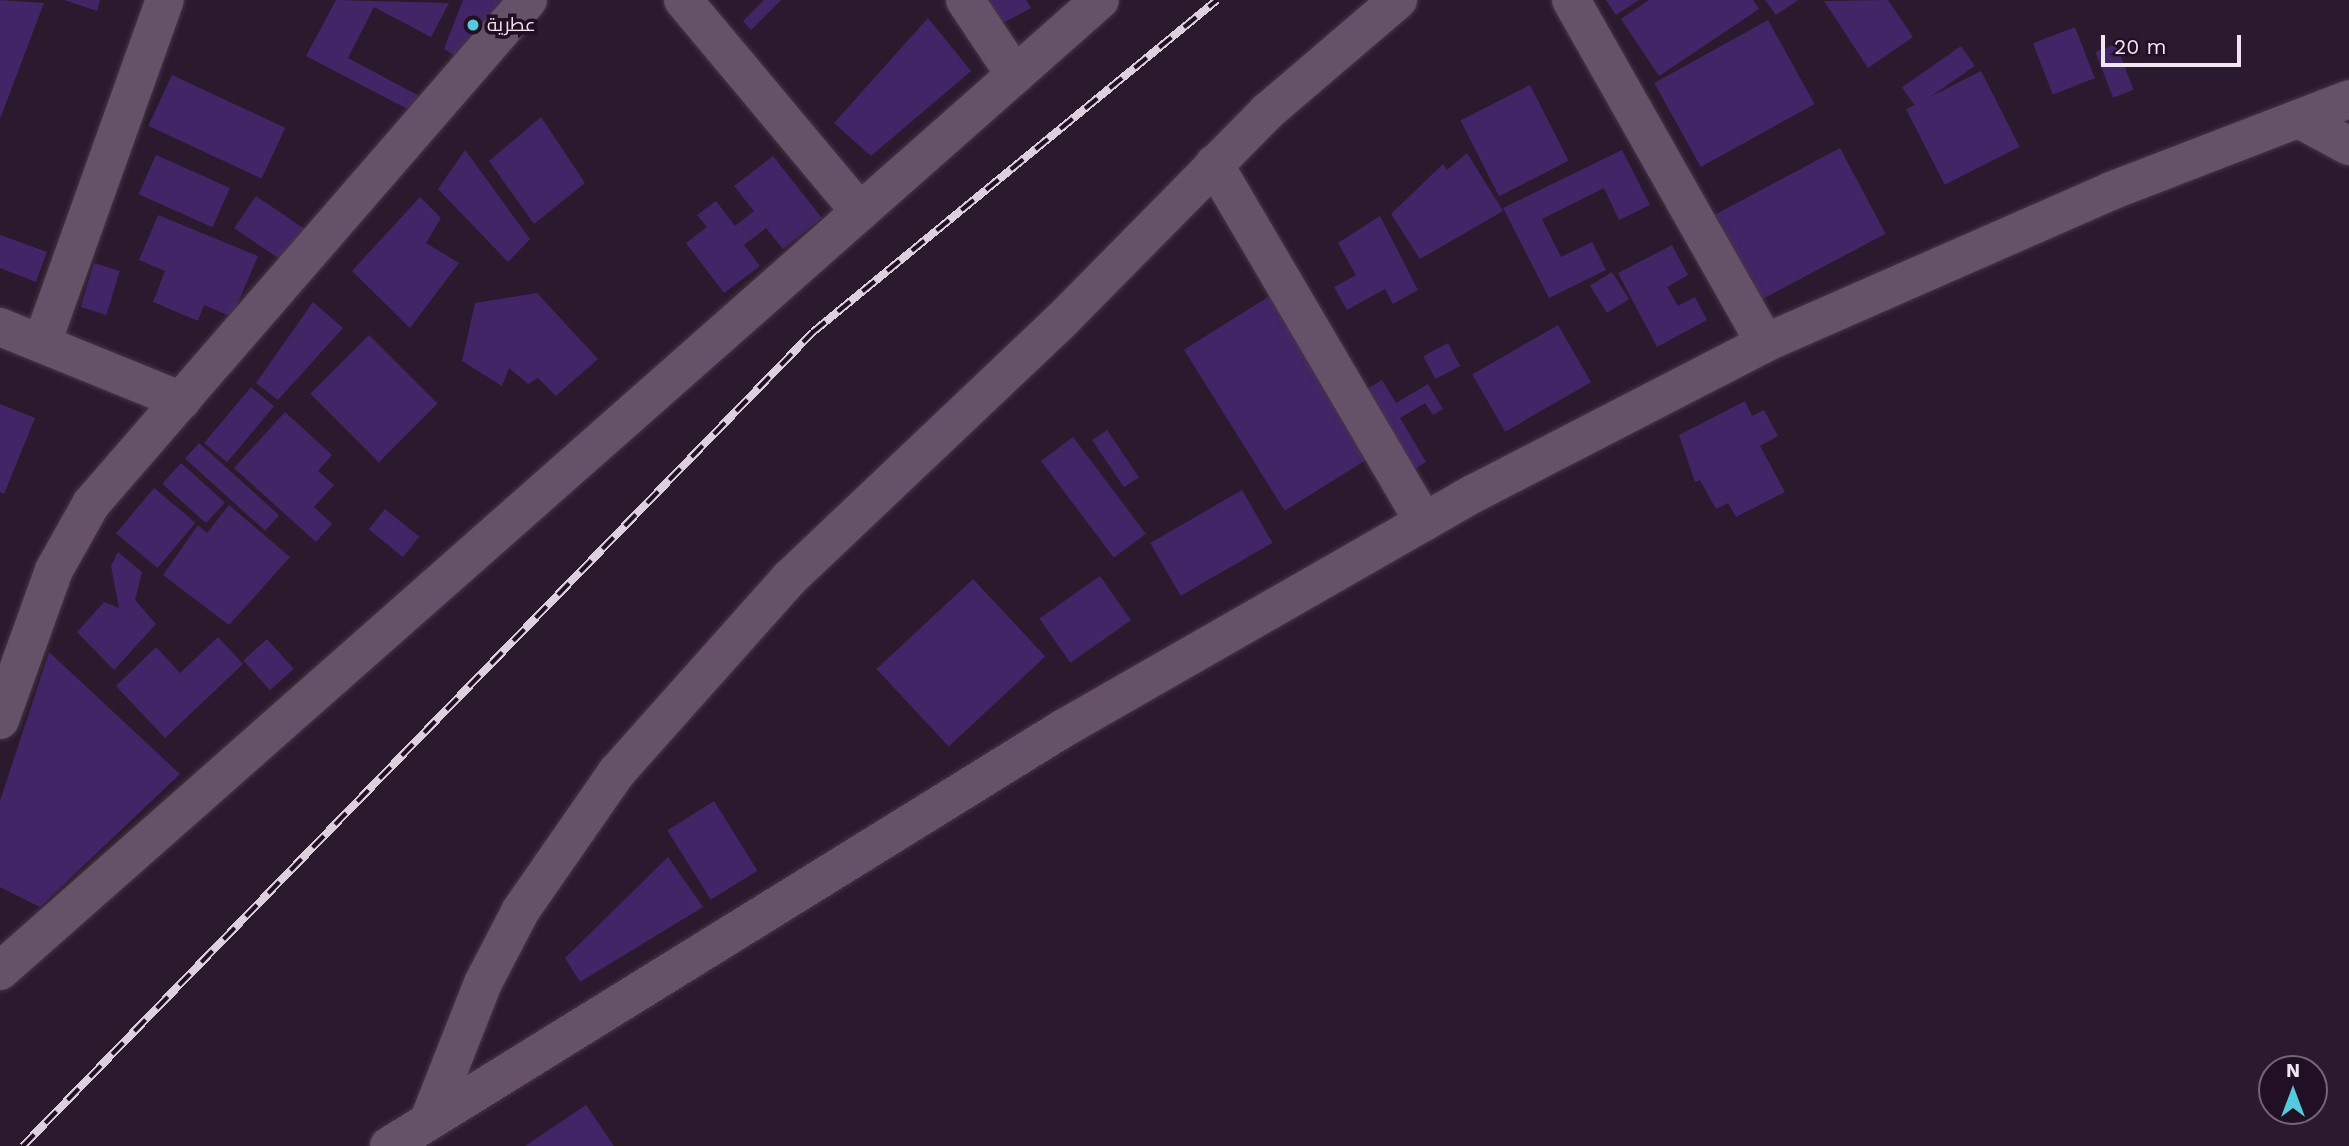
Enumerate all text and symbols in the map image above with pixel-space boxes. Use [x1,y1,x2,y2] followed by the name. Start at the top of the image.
[487,14,536,36] place label: عطرية
[465,17,481,33] marker: عطرية
[2104,21,2244,65] scale bar
[2114,34,2166,59] text: 20 m
[2258,1055,2328,1125] north arrow
[2286,1059,2300,1082] text: N

